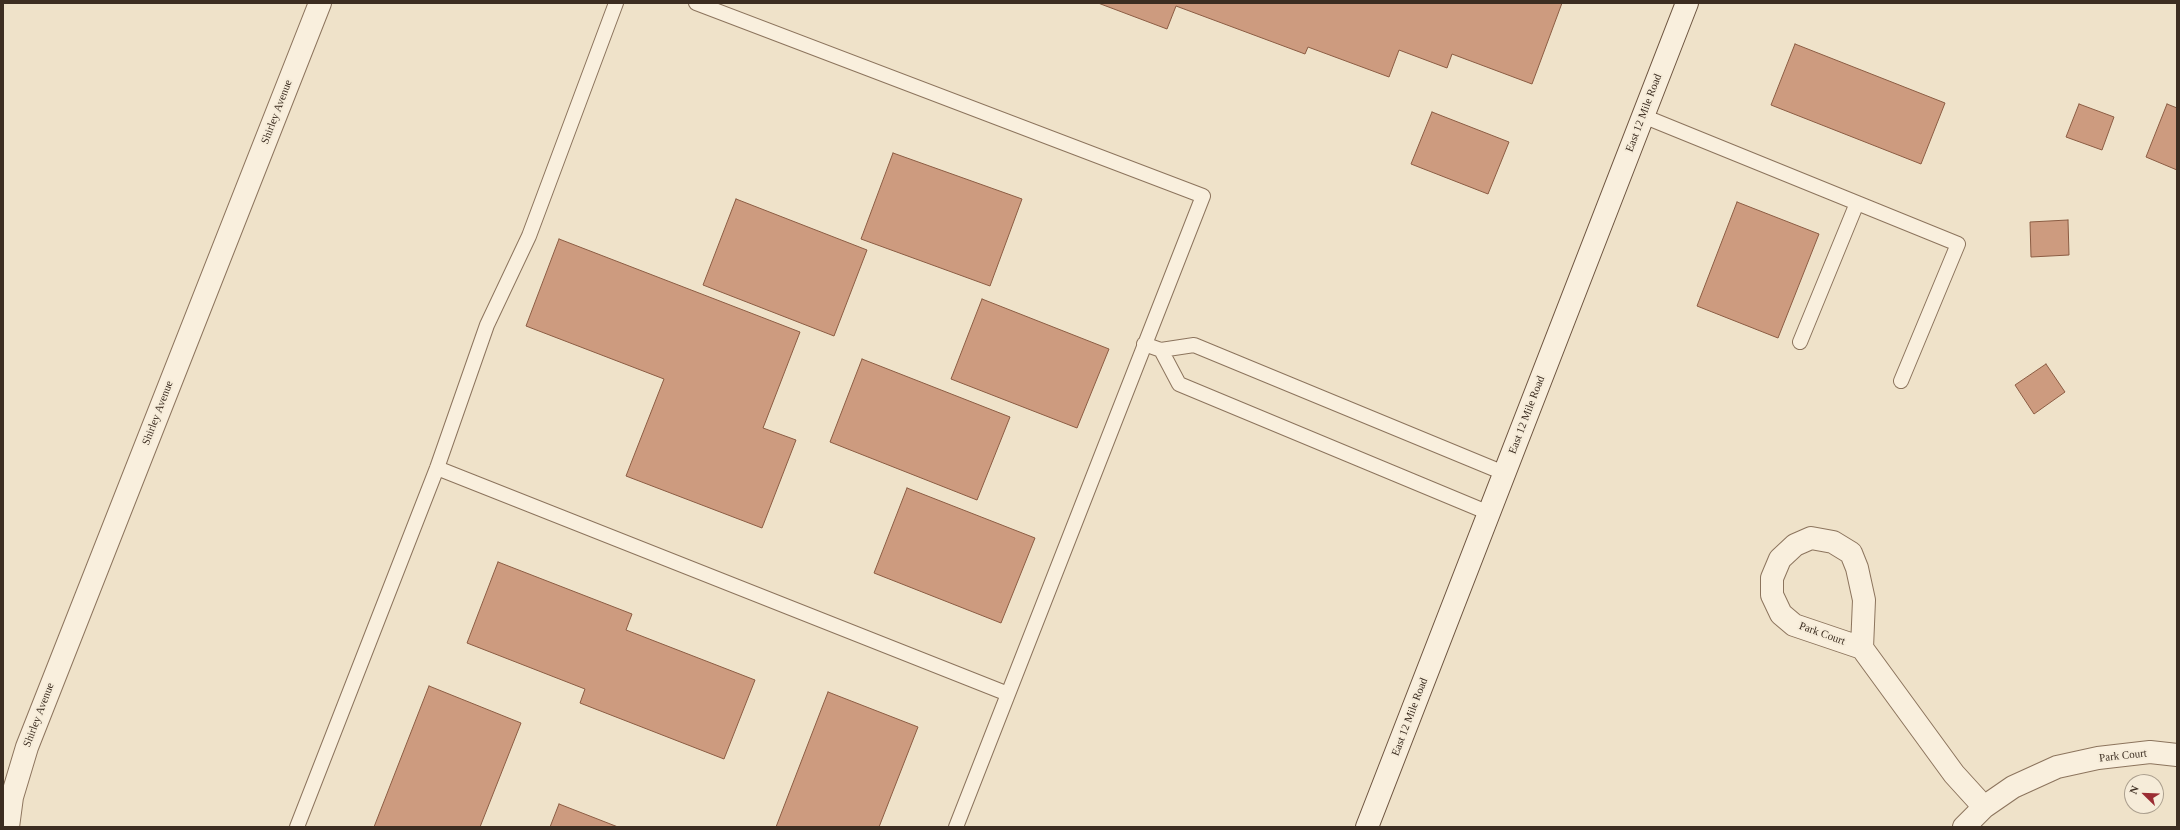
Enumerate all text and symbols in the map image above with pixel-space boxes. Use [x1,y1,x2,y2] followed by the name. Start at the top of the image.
[1623,72,1665,154] street label: East 12 Mile Road
[259,78,295,146] street label: Shirley Avenue
[1506,374,1548,456] street label: East 12 Mile Road
[140,379,176,447] street label: Shirley Avenue
[1797,620,1847,648] street label: Park Court
[1389,676,1431,758] street label: East 12 Mile Road
[21,681,57,749] street label: Shirley Avenue
[2098,747,2148,765] street label: Park Court
[2124,774,2164,814] north arrow
[2127,784,2141,796] text: N

